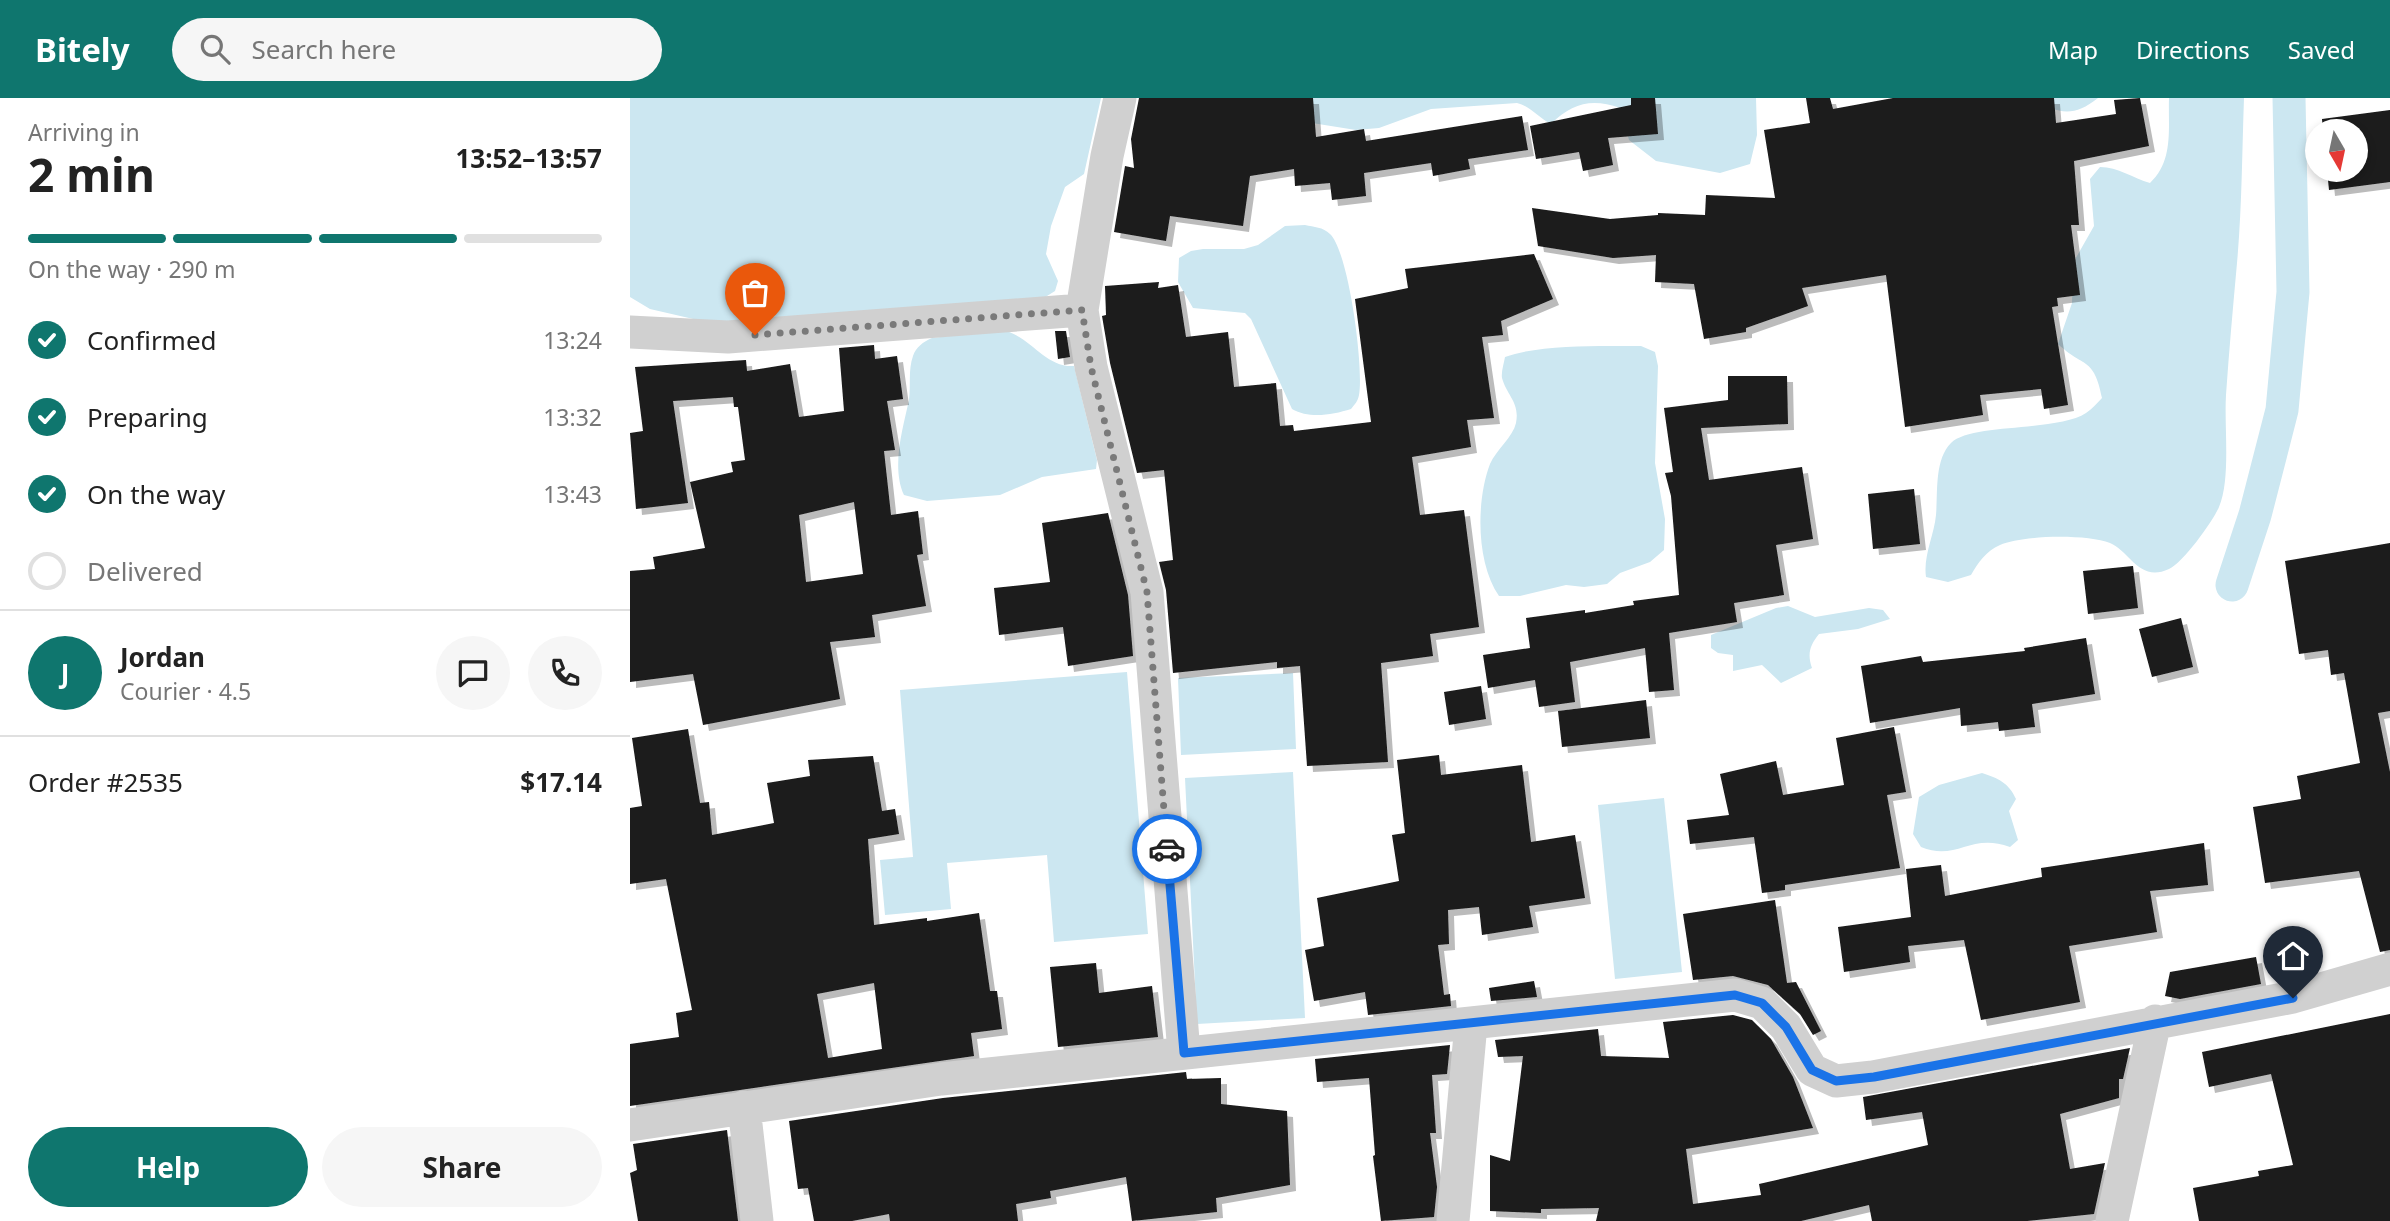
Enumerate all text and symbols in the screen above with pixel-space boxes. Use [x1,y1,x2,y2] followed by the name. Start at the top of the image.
[172,18,662,81] search box
[35,27,130,72] text: Bitely
[196,30,234,68] icon: search
[252,31,396,67] text: Search here
[2048,33,2098,66] text: Map
[2136,33,2250,66] text: Directions
[2288,33,2355,66] text: Saved
[28,116,140,148] text: Arriving in
[2305,119,2368,182] north arrow
[2305,119,2368,182] map controls
[455,140,602,176] text: 13:52–13:57
[28,143,155,205] text: 2 min
[28,253,235,285] text: On the way · 290 m
[725,263,785,335] pin
[736,274,774,312] icon: bag
[28,321,66,359] icon: check
[87,322,217,358] text: Confirmed
[543,324,602,356] text: 13:24
[28,398,66,436] icon: check
[87,399,208,435] text: Preparing
[543,401,602,433] text: 13:32
[28,475,66,513] icon: check
[87,476,225,512] text: On the way
[543,478,602,510] text: 13:43
[87,553,203,589] text: Delivered
[436,636,510,710] button: chat
[528,636,602,710] button: phone
[120,639,205,675] text: Jordan
[61,655,69,691] text: J
[120,675,251,707] text: Courier · 4.5
[28,764,183,800] text: Order #2535
[520,764,602,800] text: $17.14
[1132,814,1202,884] courier
[1148,830,1186,868] icon: car
[2263,926,2323,998] pin
[2274,937,2312,975] icon: home
[28,1127,308,1207] button: Help
[322,1127,602,1207] button: Share

